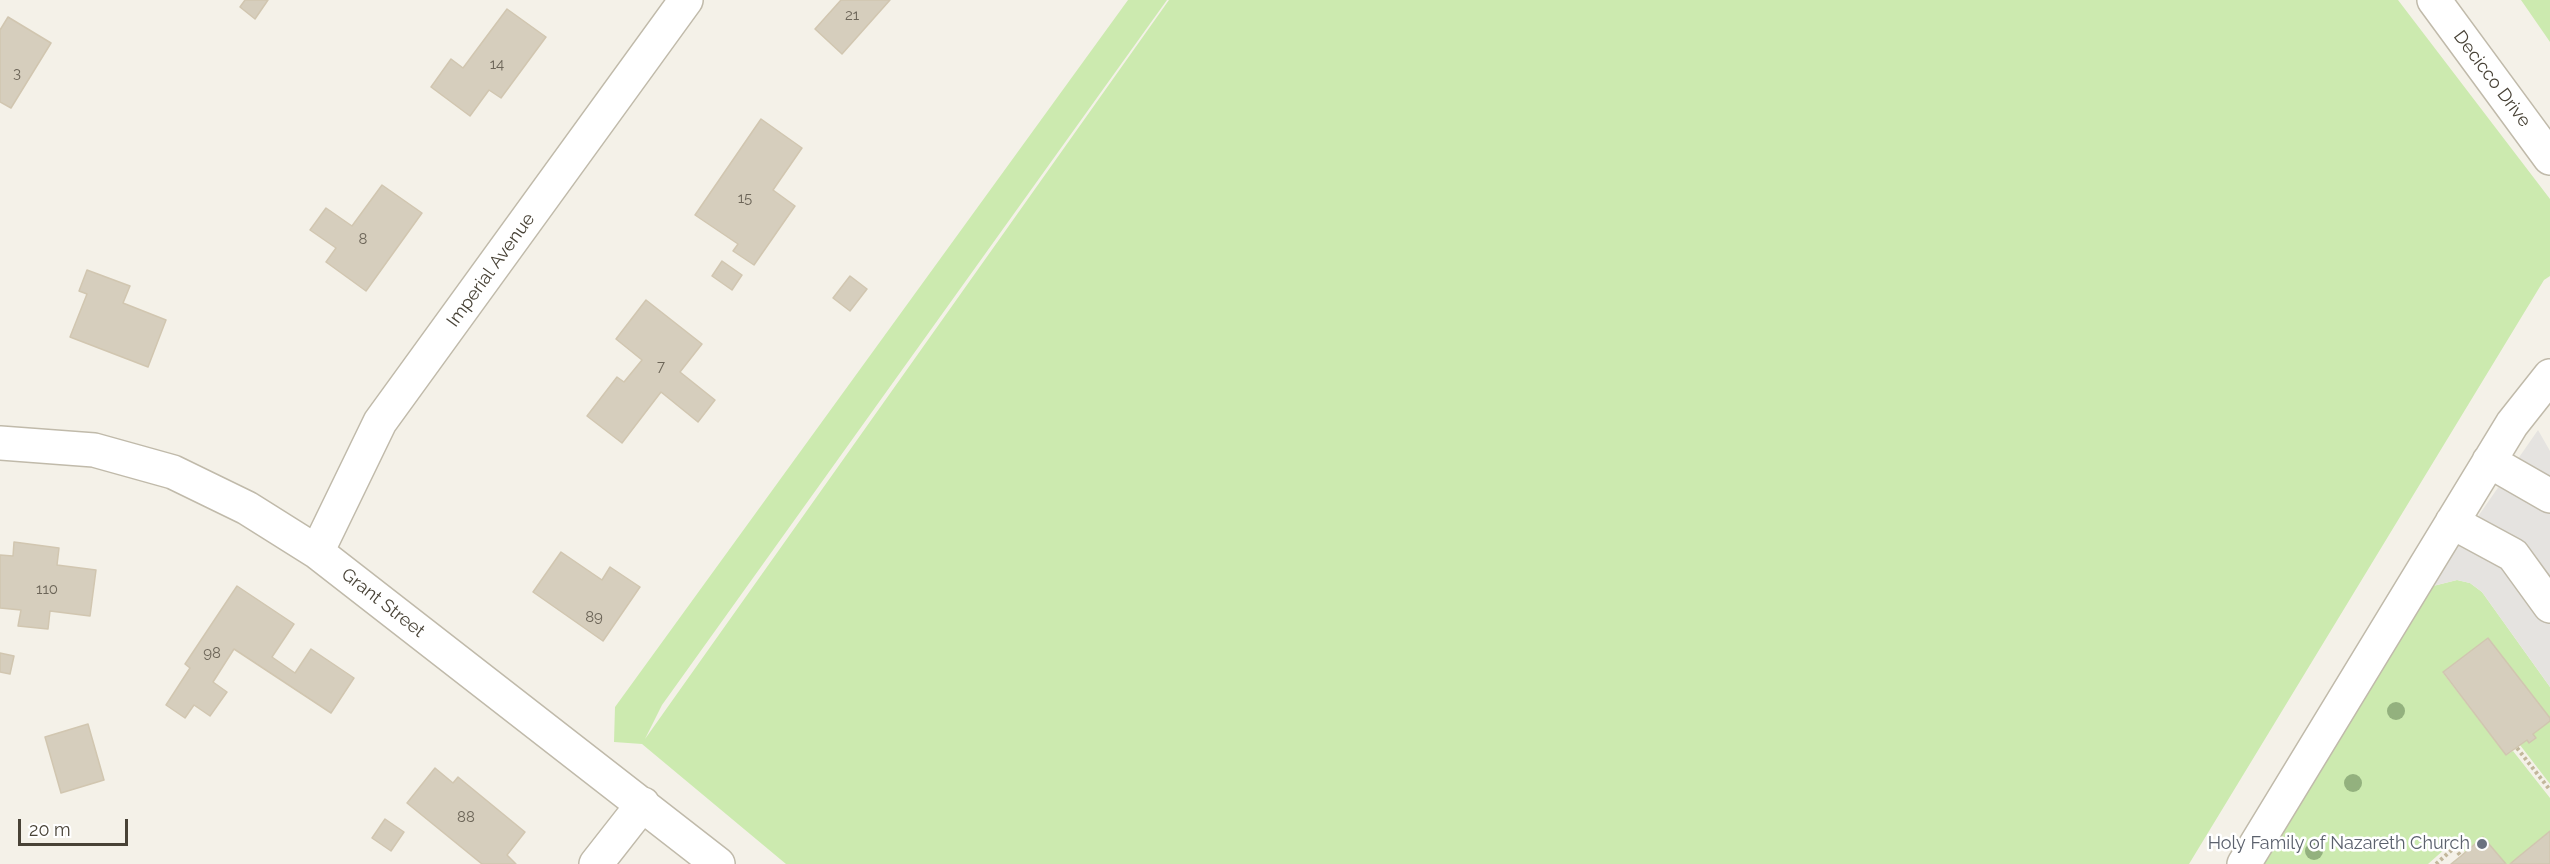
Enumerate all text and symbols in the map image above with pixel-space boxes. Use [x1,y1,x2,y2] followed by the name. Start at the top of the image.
[845,6,859,24] house number: 21
[2449,27,2535,131] street label: Decicco Drive
[490,55,504,73] house number: 14
[13,64,21,82] house number: 3
[738,189,752,207] house number: 15
[442,209,540,331] street label: Imperial Avenue
[359,230,367,248] house number: 8
[657,357,665,375] house number: 7
[337,564,429,642] street label: Grant Street
[36,580,58,598] house number: 110
[585,608,603,626] house number: 89
[203,644,221,662] house number: 98
[21,807,130,845] scale bar
[457,808,475,826] house number: 88
[29,819,71,840] text: 20 m
[2208,833,2470,855] place label: Holy Family of Nazareth Church
[2475,837,2489,851] marker: Holy Family of Nazareth Church

